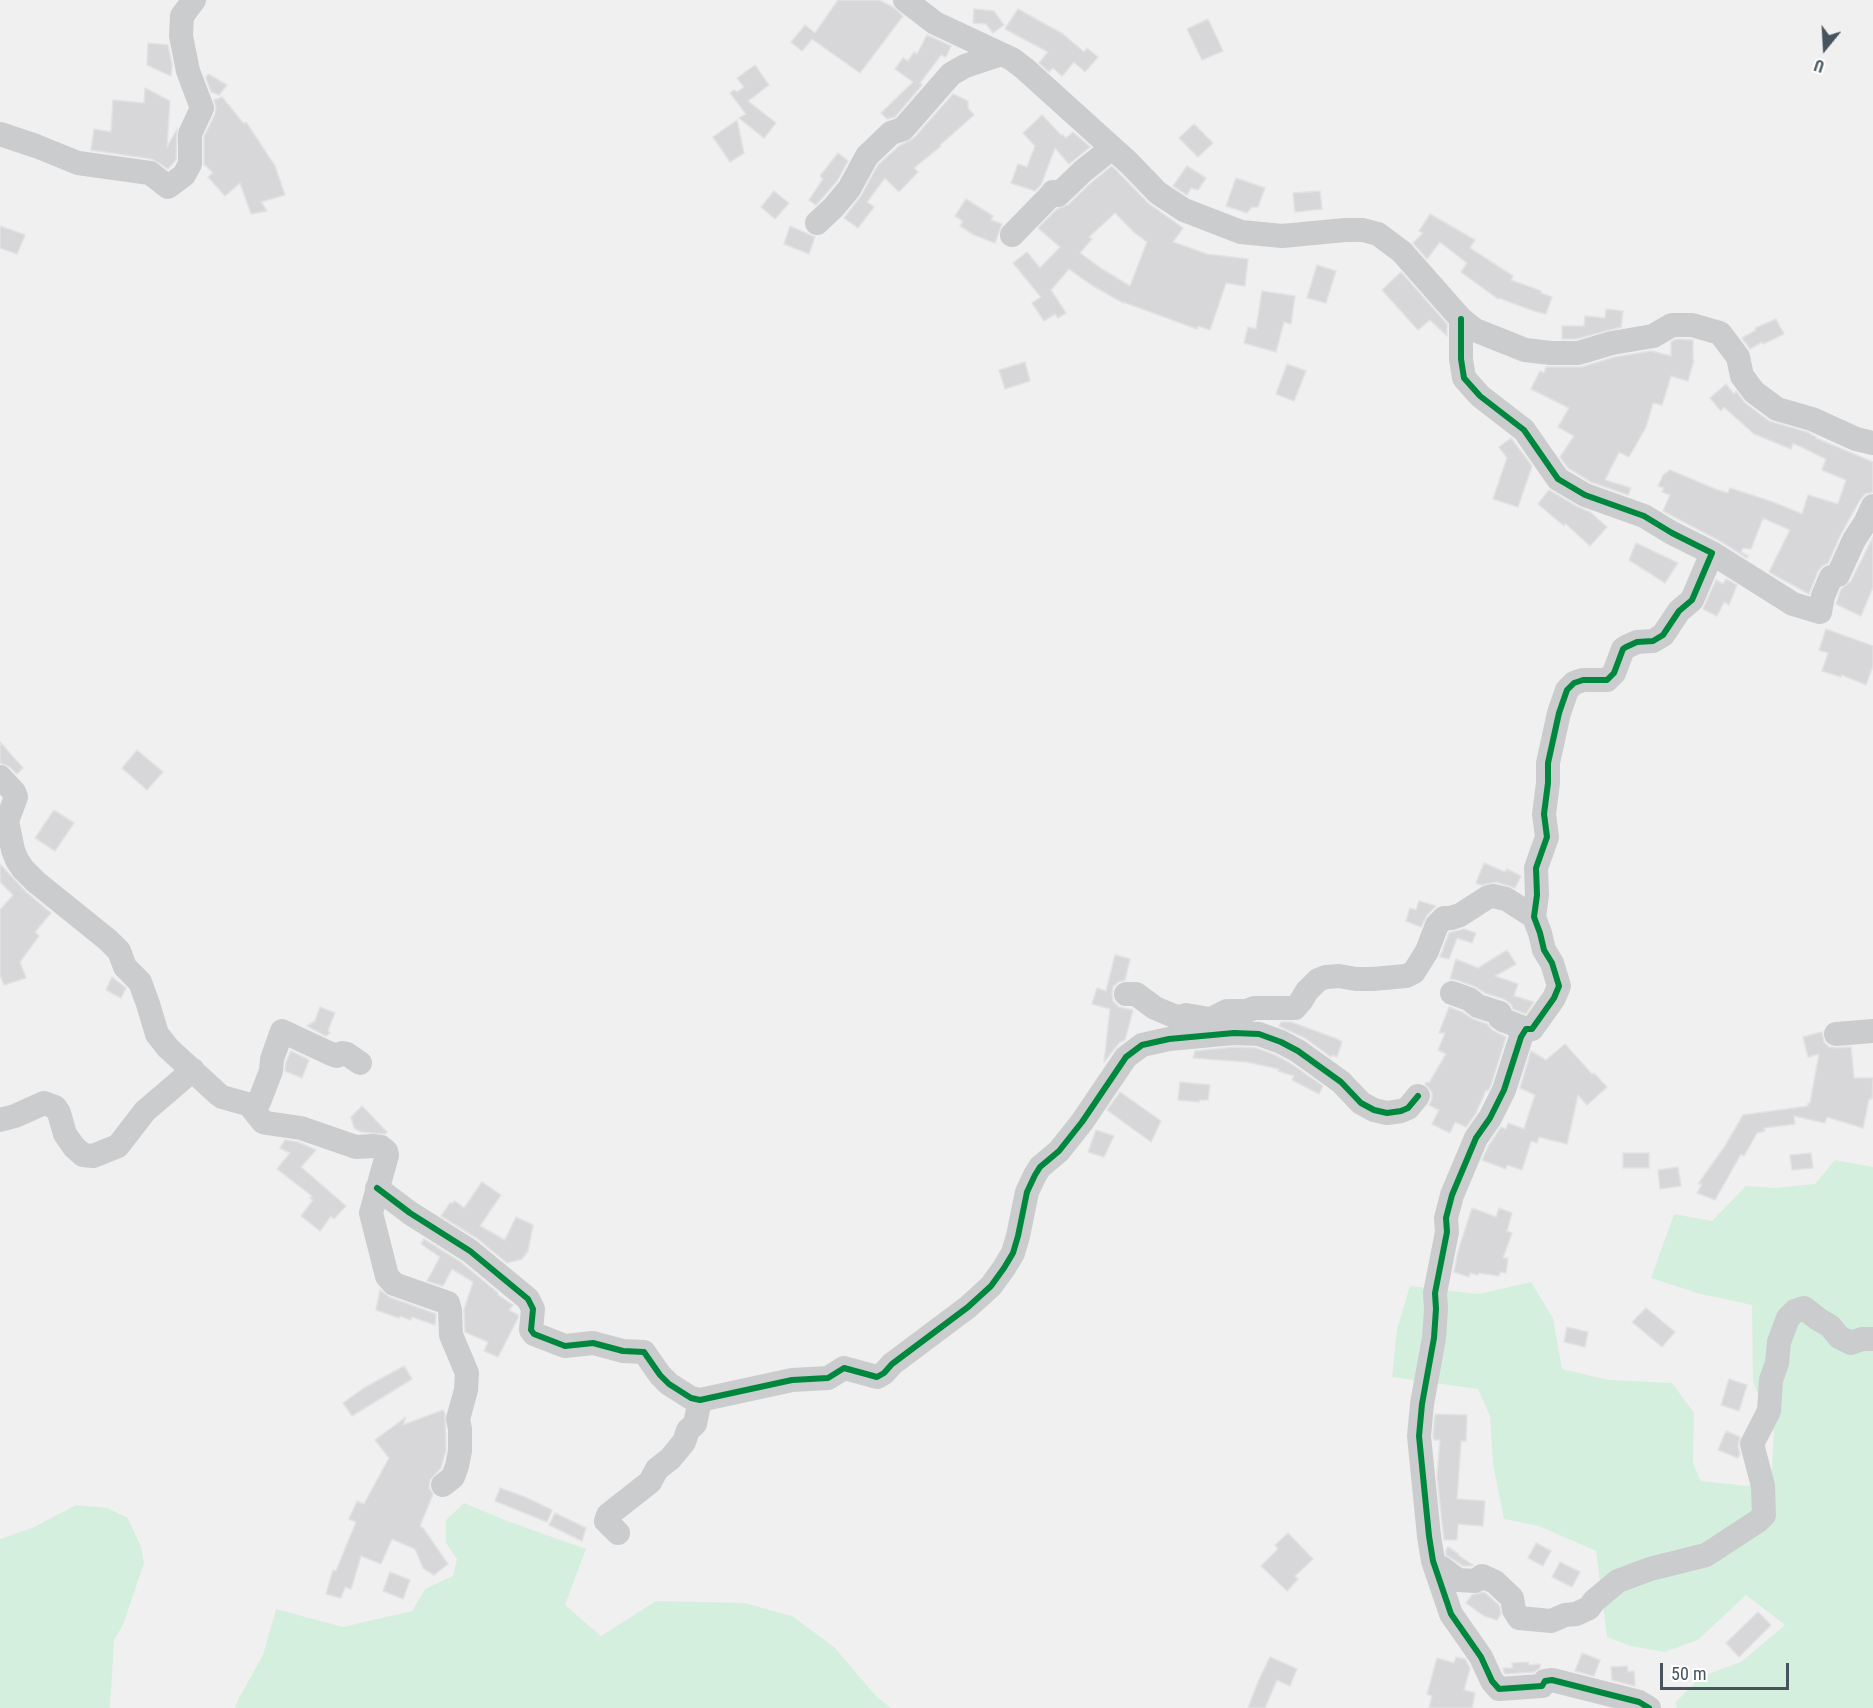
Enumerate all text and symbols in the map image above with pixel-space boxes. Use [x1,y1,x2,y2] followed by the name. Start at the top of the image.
[1795,18,1855,78] north arrow
[1812,55,1827,76] text: U
[1663,1651,1792,1689] scale bar
[1671,1663,1706,1684] text: 50 m

